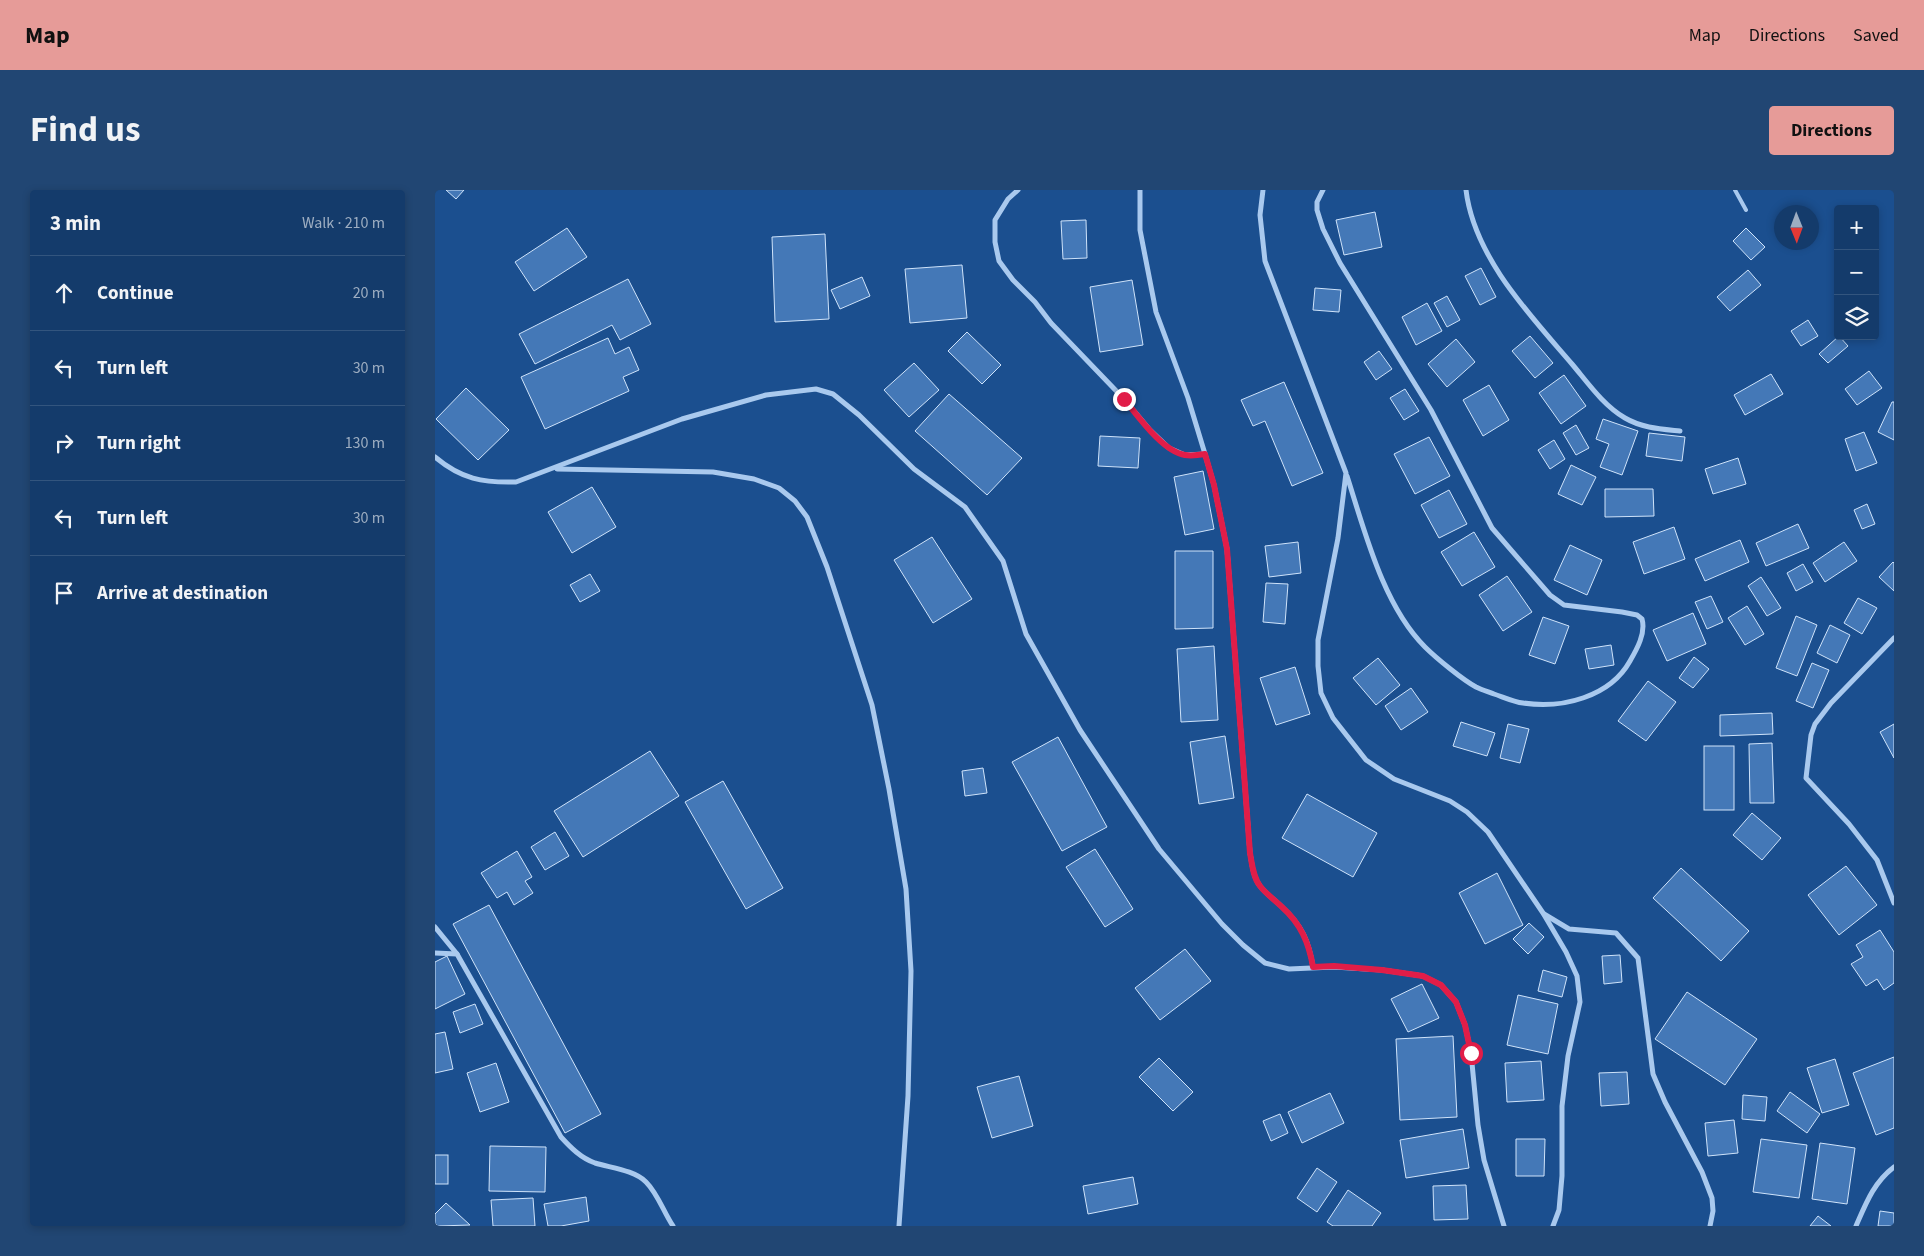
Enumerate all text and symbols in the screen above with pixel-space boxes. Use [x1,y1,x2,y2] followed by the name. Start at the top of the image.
[25,18,70,53] text: Map
[1689,23,1721,48] text: Map
[1749,23,1825,48] text: Directions
[1853,23,1899,48] text: Saved
[30,105,140,155] text: Find us
[1769,106,1894,155] button: Directions
[1774,205,1819,250] north arrow
[1834,205,1879,340] map controls
[1834,205,1879,250] button: +
[50,208,101,238] text: 3 min
[302,212,385,234] text: Walk · 210 m
[1834,250,1879,295] button: −
[50,279,78,307] icon: ahead
[97,280,174,307] text: Continue
[353,282,385,304] text: 20 m
[1834,295,1879,340] button: layers
[50,354,78,382] icon: left
[97,355,168,382] text: Turn left
[353,357,385,379] text: 30 m
[1113,388,1136,411] route end
[50,429,78,457] icon: right
[97,430,181,457] text: Turn right
[345,432,385,454] text: 130 m
[50,504,78,532] icon: left
[97,505,168,532] text: Turn left
[353,507,385,529] text: 30 m
[50,579,78,607] icon: arrive
[97,580,268,607] text: Arrive at destination
[1460,1042,1483,1065] route start

